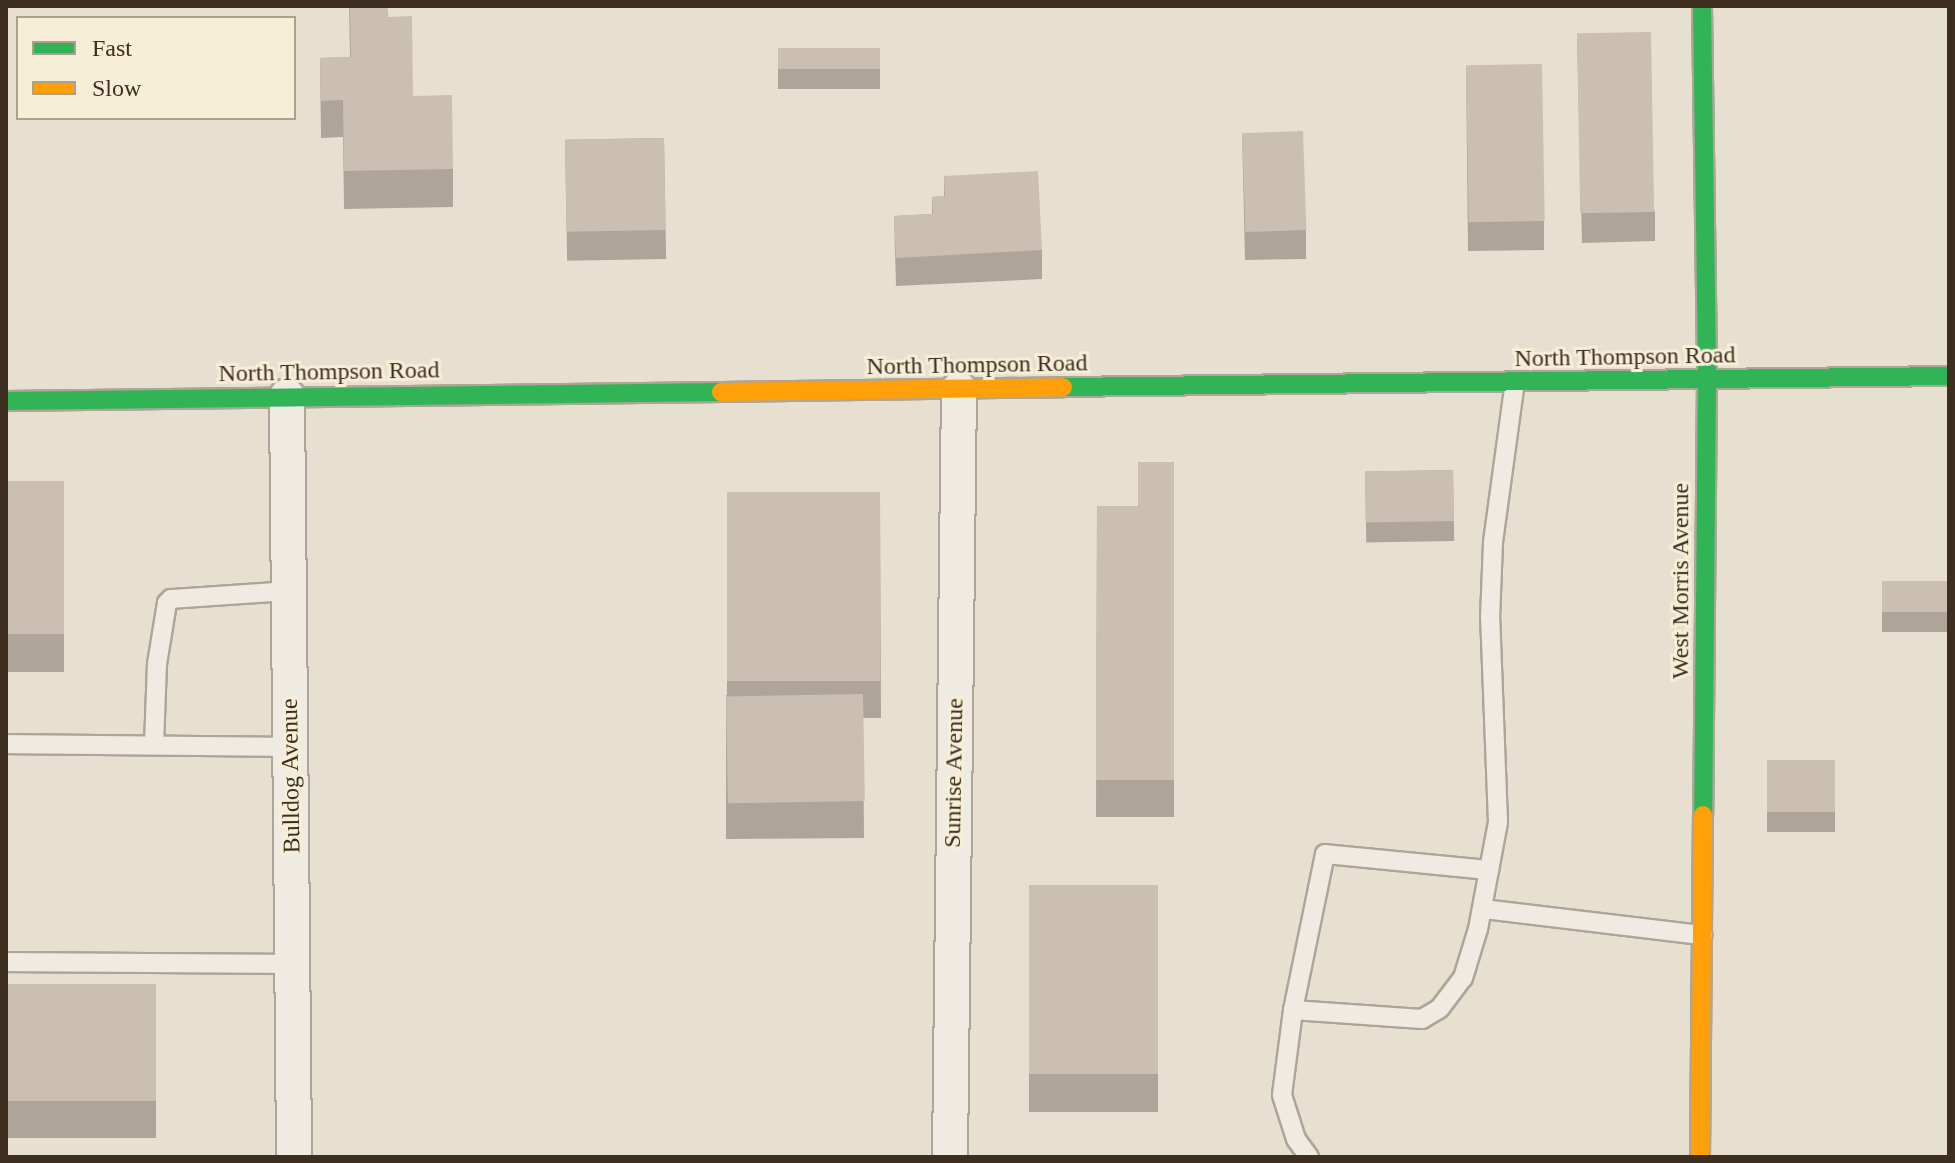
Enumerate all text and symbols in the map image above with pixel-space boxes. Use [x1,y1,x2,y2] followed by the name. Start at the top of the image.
[16,16,296,120] legend
[92,35,132,61] text: Fast
[92,75,141,101] text: Slow
[1514,341,1736,373] street label: North Thompson Road
[866,349,1088,381] street label: North Thompson Road
[218,356,440,388] street label: North Thompson Road
[1667,482,1695,680] street label: West Morris Avenue
[938,697,970,849] street label: Sunrise Avenue
[275,698,307,854] street label: Bulldog Avenue

